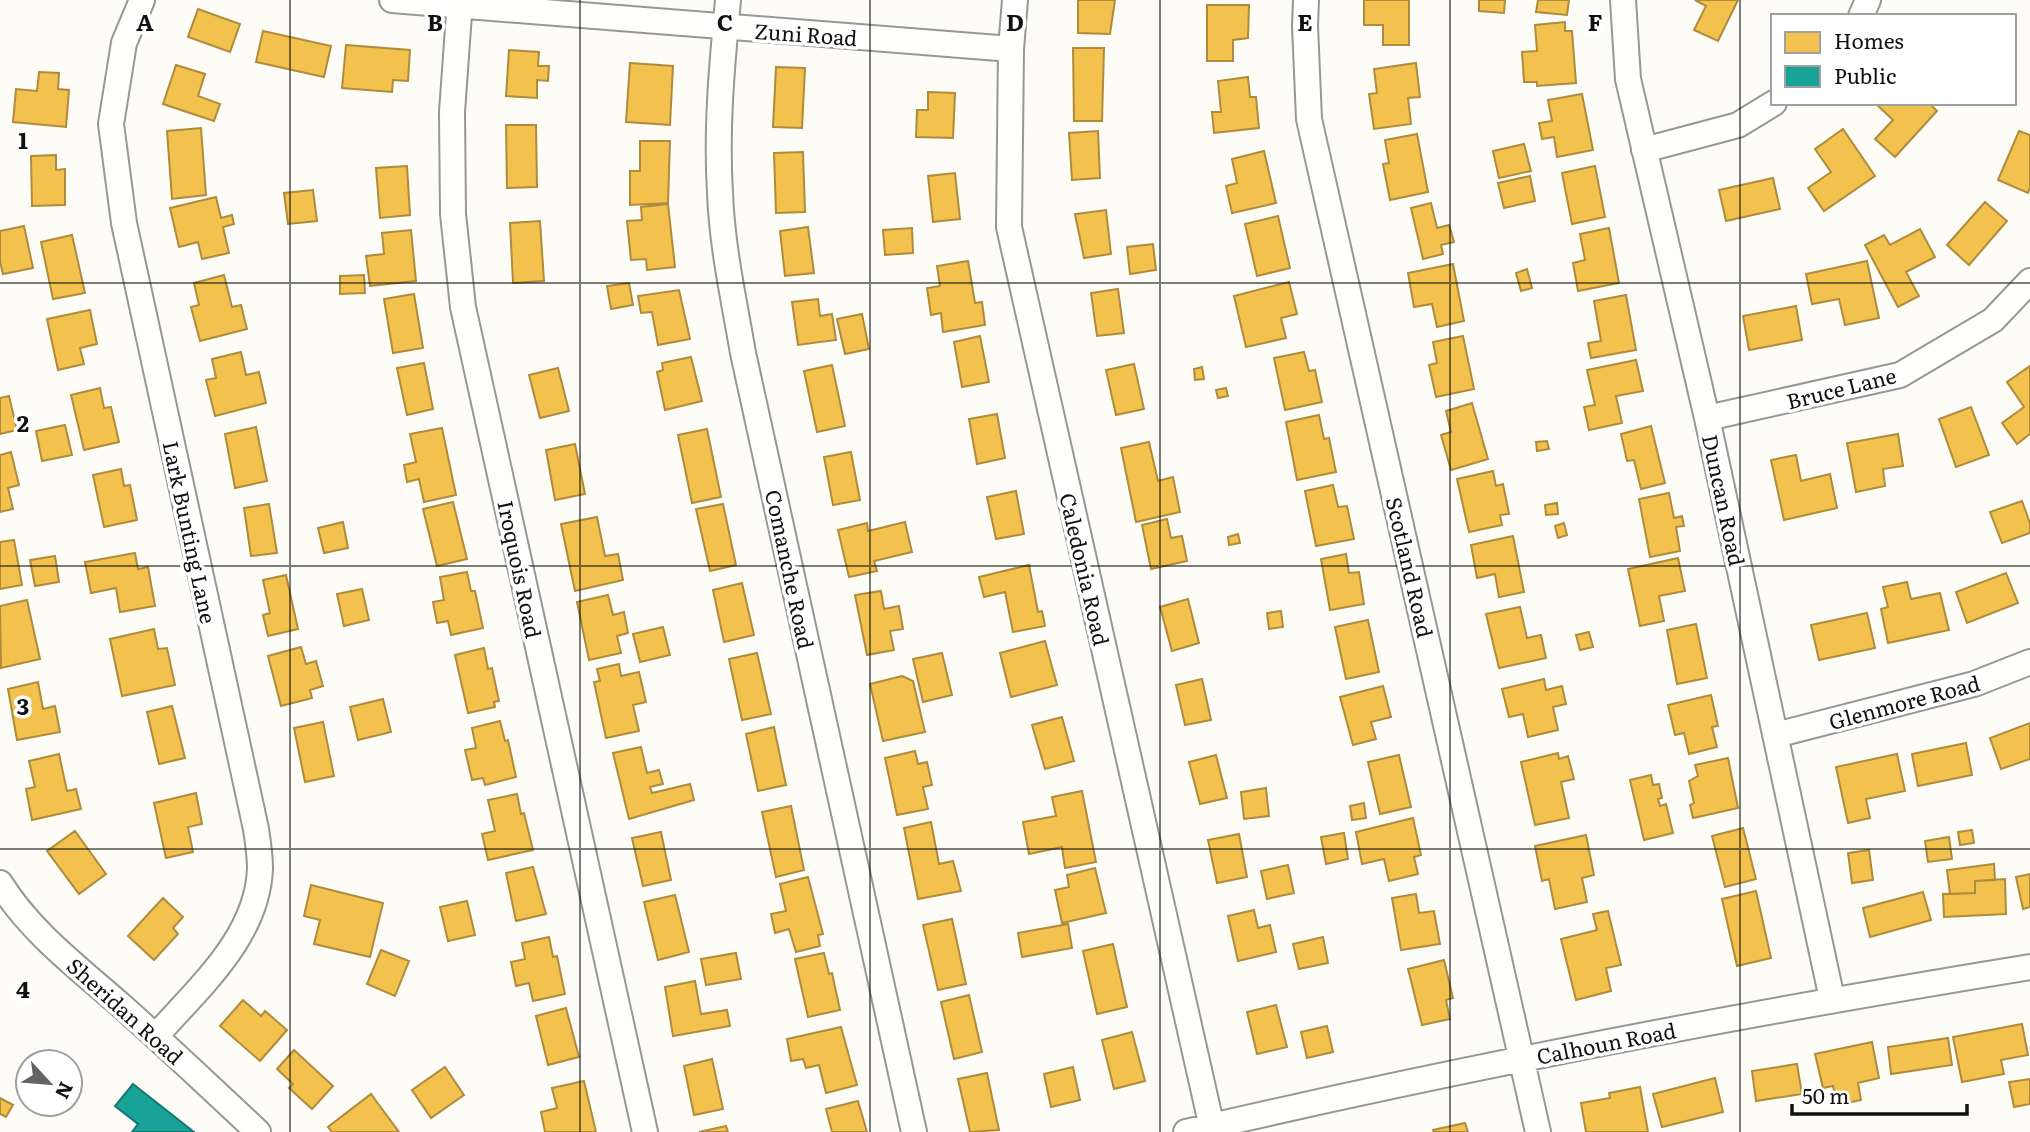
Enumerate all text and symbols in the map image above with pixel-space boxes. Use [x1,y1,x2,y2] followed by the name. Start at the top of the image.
[136,4,154,38] text: A
[427,4,443,38] text: B
[717,4,733,38] text: C
[1006,4,1024,38] text: D
[1297,4,1313,38] text: E
[1588,4,1603,38] text: F
[754,14,859,52] street label: Zuni Road
[1771,14,2016,105] legend
[1834,24,1904,55] text: Homes
[1834,59,1896,90] text: Public
[18,122,28,156] text: 1
[1783,358,1899,416] street label: Bruce Lane
[17,405,29,439] text: 2
[1696,431,1754,569] street label: Duncan Road
[157,438,226,626] street label: Lark Bunting Lane
[759,486,823,652] street label: Comanche Road
[1053,490,1119,648] street label: Caledonia Road
[1380,494,1442,640] street label: Scotland Road
[491,497,551,641] street label: Iroquois Road
[1825,666,1983,736] street label: Glenmore Road
[17,688,29,722] text: 3
[61,949,191,1071] street label: Sheridan Road
[16,971,30,1005] text: 4
[1534,1013,1678,1071] street label: Calhoun Road
[14,1048,84,1118] north arrow
[1792,1072,1967,1116] scale bar
[49,1078,81,1104] text: N
[1802,1079,1849,1110] text: 50 m

